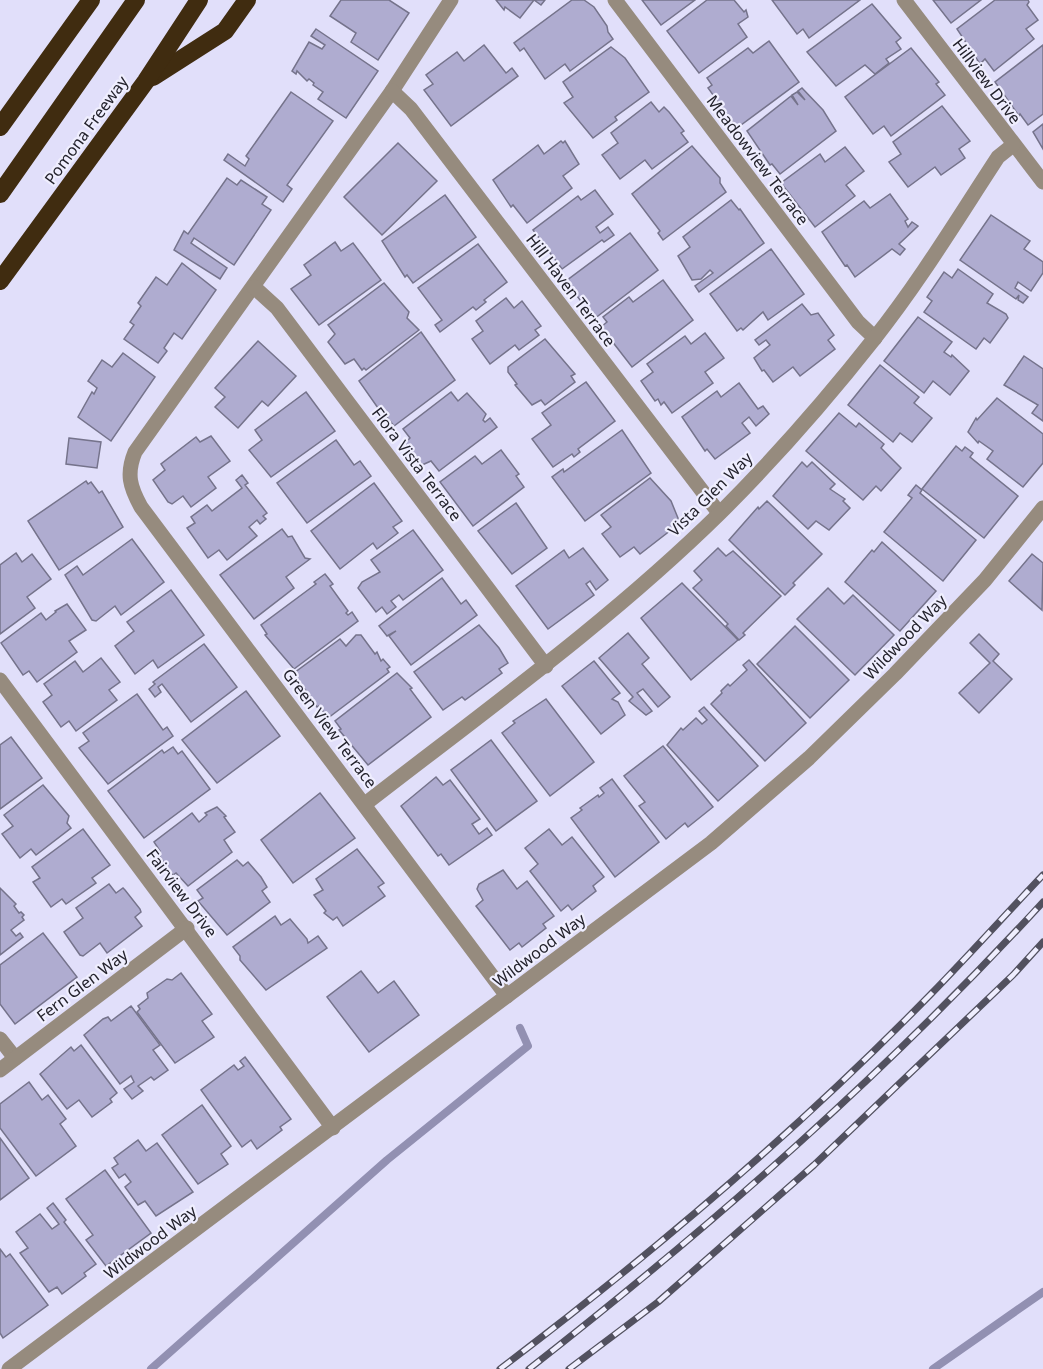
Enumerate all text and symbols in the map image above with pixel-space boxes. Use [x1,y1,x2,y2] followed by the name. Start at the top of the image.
[948,34,1026,128] street label: Hillview Drive
[39,71,133,189] street label: Pomona Freeway
[702,91,814,229] street label: Meadowview Terrace
[521,229,621,351] street label: Hill Haven Terrace
[367,403,467,525] street label: Flora Vista Terrace
[663,446,758,541] street label: Vista Glen Way
[859,589,952,684] street label: Wildwood Way
[278,664,382,792] street label: Green View Terrace
[142,844,222,942] street label: Fairview Drive
[488,907,590,992] street label: Wildwood Way
[32,943,133,1026] street label: Fern Glen Way
[99,1199,201,1284] street label: Wildwood Way

